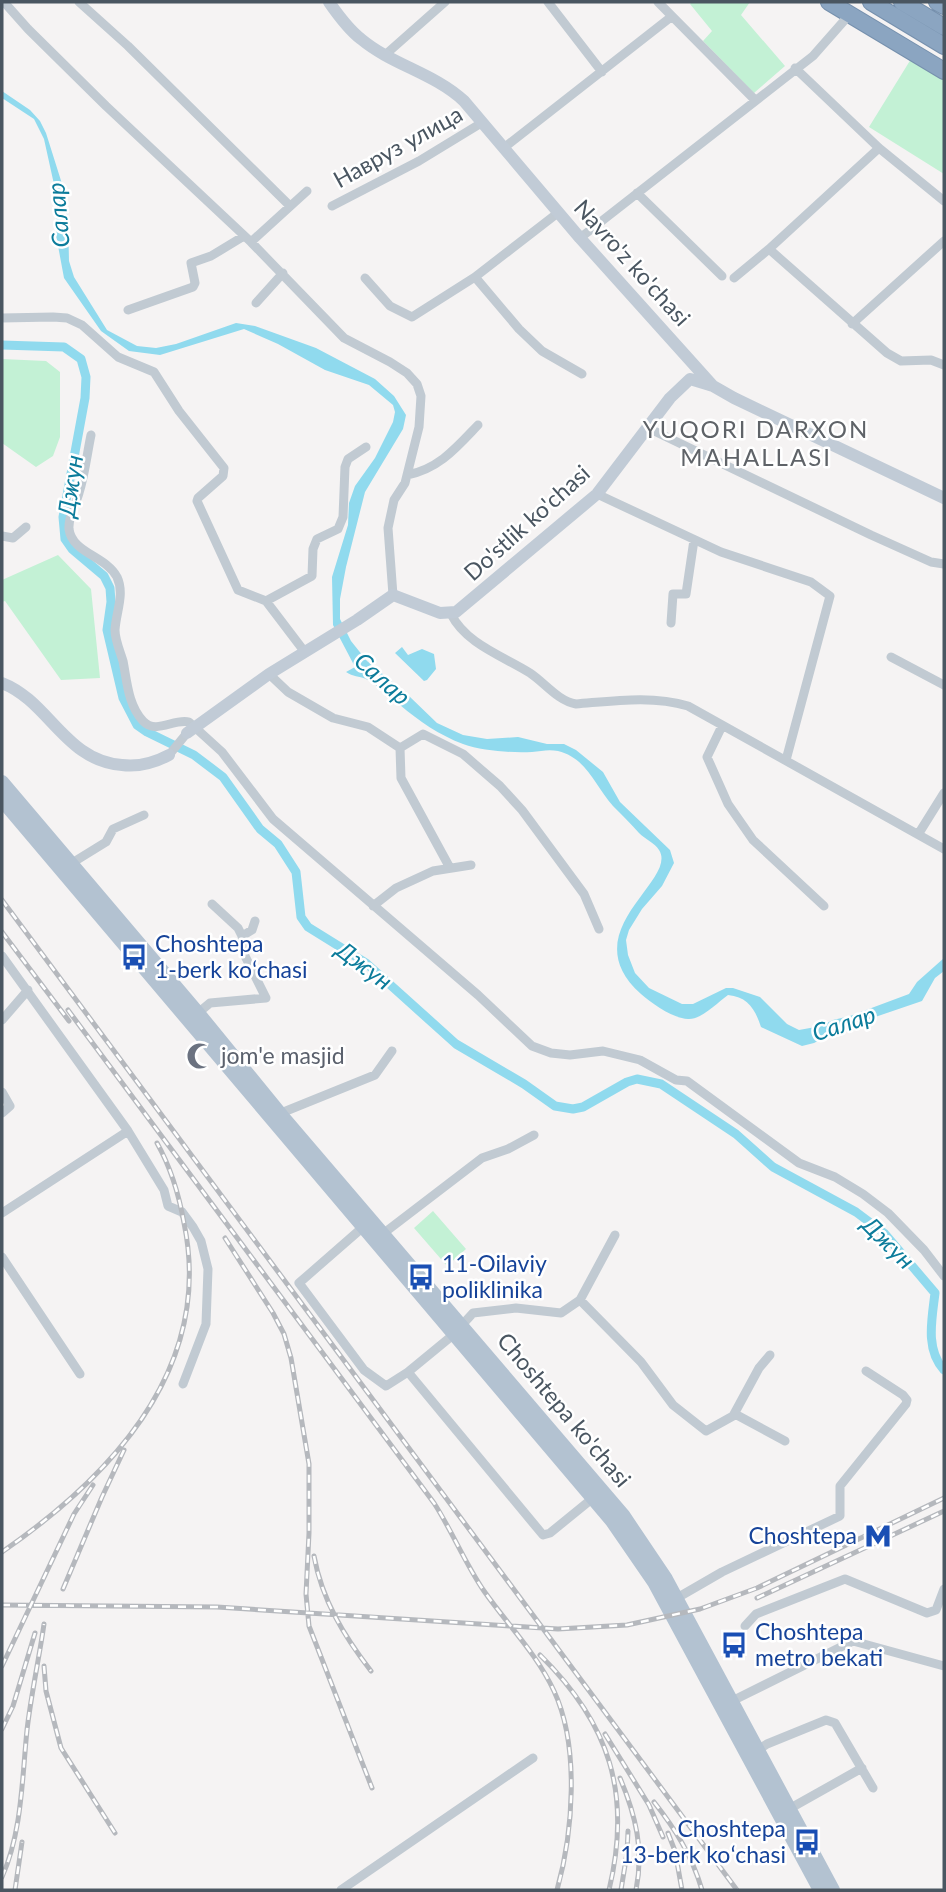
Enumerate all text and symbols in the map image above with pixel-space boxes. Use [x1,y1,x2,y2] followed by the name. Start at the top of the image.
[328,99,467,193] street label: Навруз улица
[40,181,75,249] water label: Салар
[569,193,697,331] street label: Navro'z ko'chasi
[643,414,869,471] district label: YUQORI DARXON MAHALLASI
[51,453,88,521] water label: Джун
[458,458,595,586] street label: Do'stlik ko'chasi
[349,645,417,710] water label: Салар
[155,929,308,983] place label: Choshtepa 1-berk koʻchasi
[330,933,399,995] water label: Джун
[119,942,149,972] bus stop icon: Choshtepa 1-berk koʻchasi
[808,999,879,1046] water label: Салар
[185,1041,215,1071] mosque icon: jom'e masjid
[220,1041,345,1069] place label: jom'e masjid
[855,1208,921,1274] water label: Джун
[442,1249,547,1303] place label: 11-Oilaviy poliklinika
[406,1262,436,1292] bus stop icon: 11-Oilaviy poliklinika
[492,1326,638,1492] street label: Choshtepa ko'chasi
[748,1521,857,1549] place label: Choshtepa
[863,1521,893,1551] metro station icon: Choshtepa
[755,1617,883,1671] place label: Choshtepa metro bekati
[719,1630,749,1660] bus stop icon: Choshtepa metro bekati
[620,1814,786,1868] place label: Choshtepa 13-berk koʻchasi
[792,1827,822,1857] bus stop icon: Choshtepa 13-berk koʻchasi

